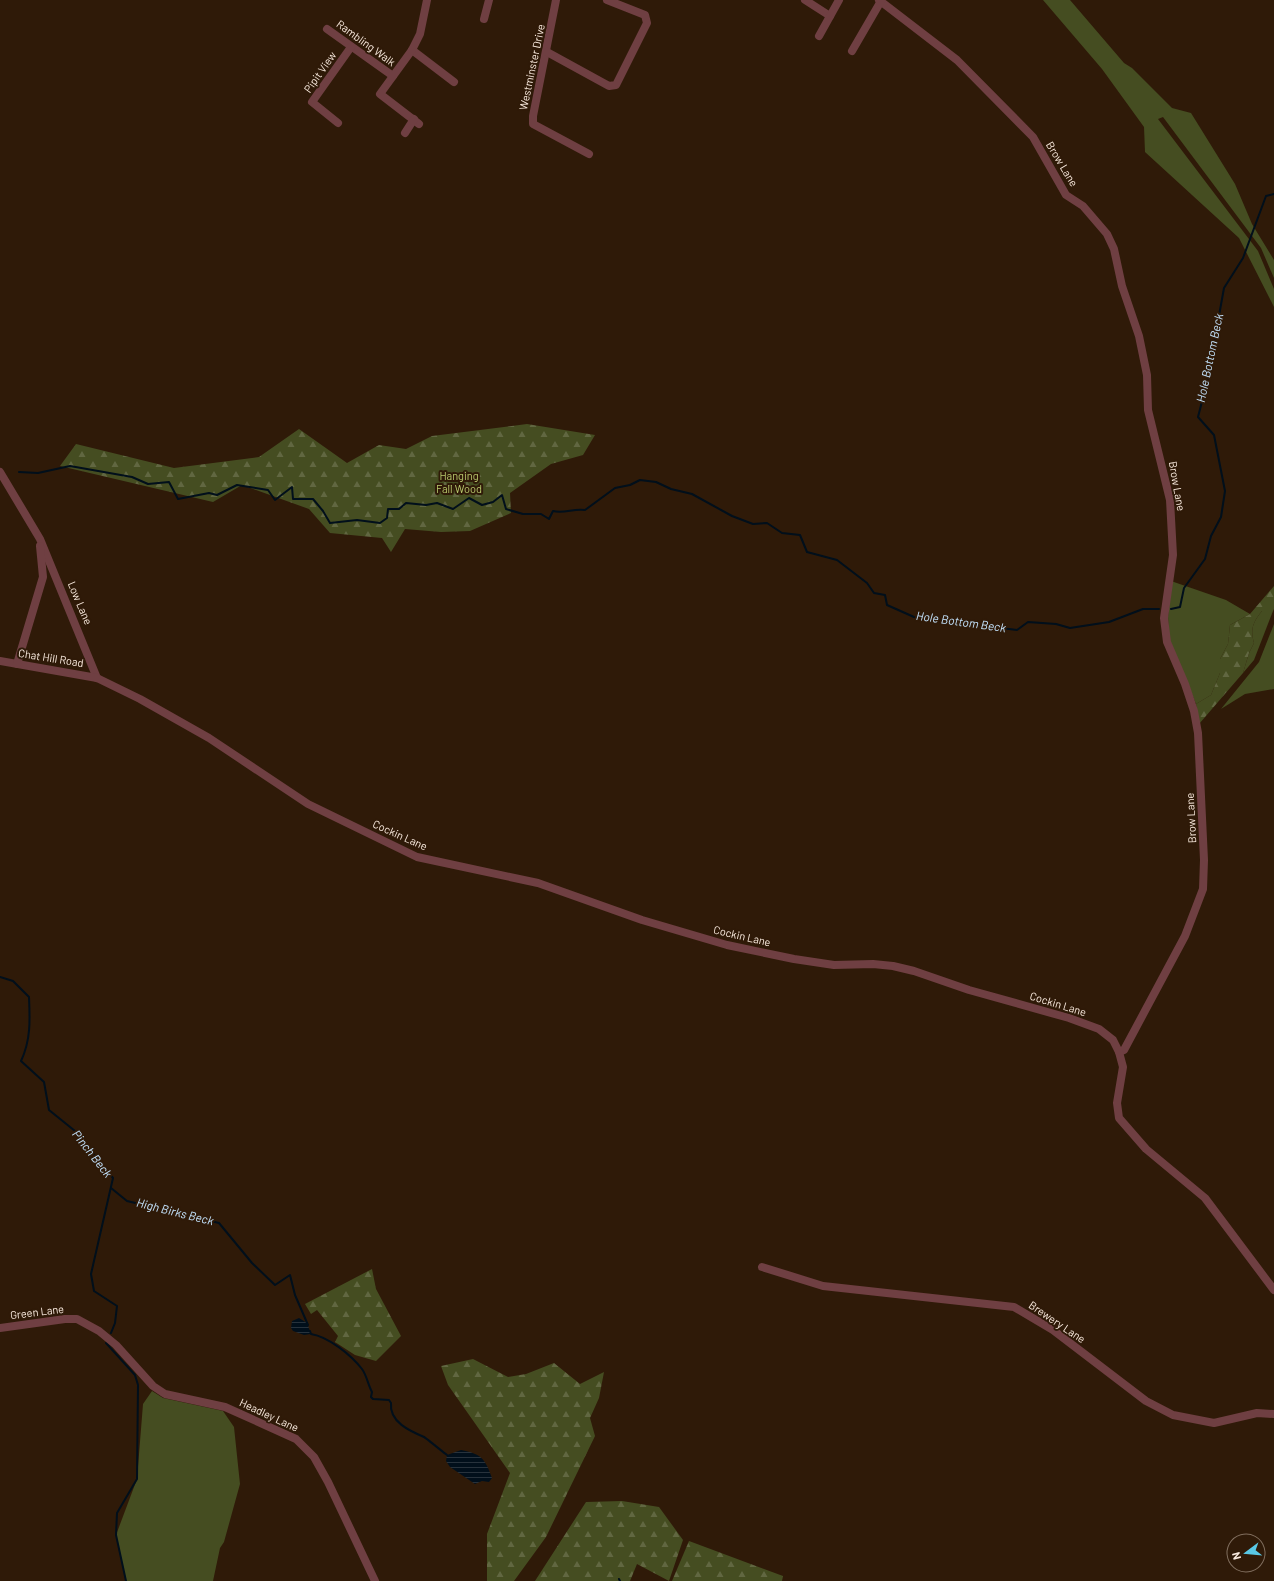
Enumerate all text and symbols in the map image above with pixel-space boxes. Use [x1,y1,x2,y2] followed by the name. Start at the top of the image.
[334,17,399,69] street label: Rambling Walk
[516,23,547,111] street label: Westminster Drive
[301,49,339,95] street label: Pipit View
[1044,139,1081,189] street label: Brow Lane
[1193,312,1225,404] water label: Hole Bottom Beck
[1167,460,1188,512] street label: Brow Lane
[436,469,482,495] park label: Hanging Fall Wood
[66,579,95,627] street label: Low Lane
[915,608,1007,634] water label: Hole Bottom Beck
[17,646,85,669] street label: Chat Hill Road
[1183,792,1198,844] street label: Brow Lane
[371,817,430,852] street label: Cockin Lane
[712,923,772,948] street label: Cockin Lane
[1028,989,1088,1018] street label: Cockin Lane
[70,1127,116,1180] water label: Pinch Beck
[135,1195,215,1227] water label: High Birks Beck
[1027,1298,1088,1345] street label: Brewery Lane
[9,1302,65,1321] street label: Green Lane
[238,1395,301,1434] street label: Headley Lane
[1226,1533,1266,1573] north arrow
[1229,1551,1243,1561] text: N

